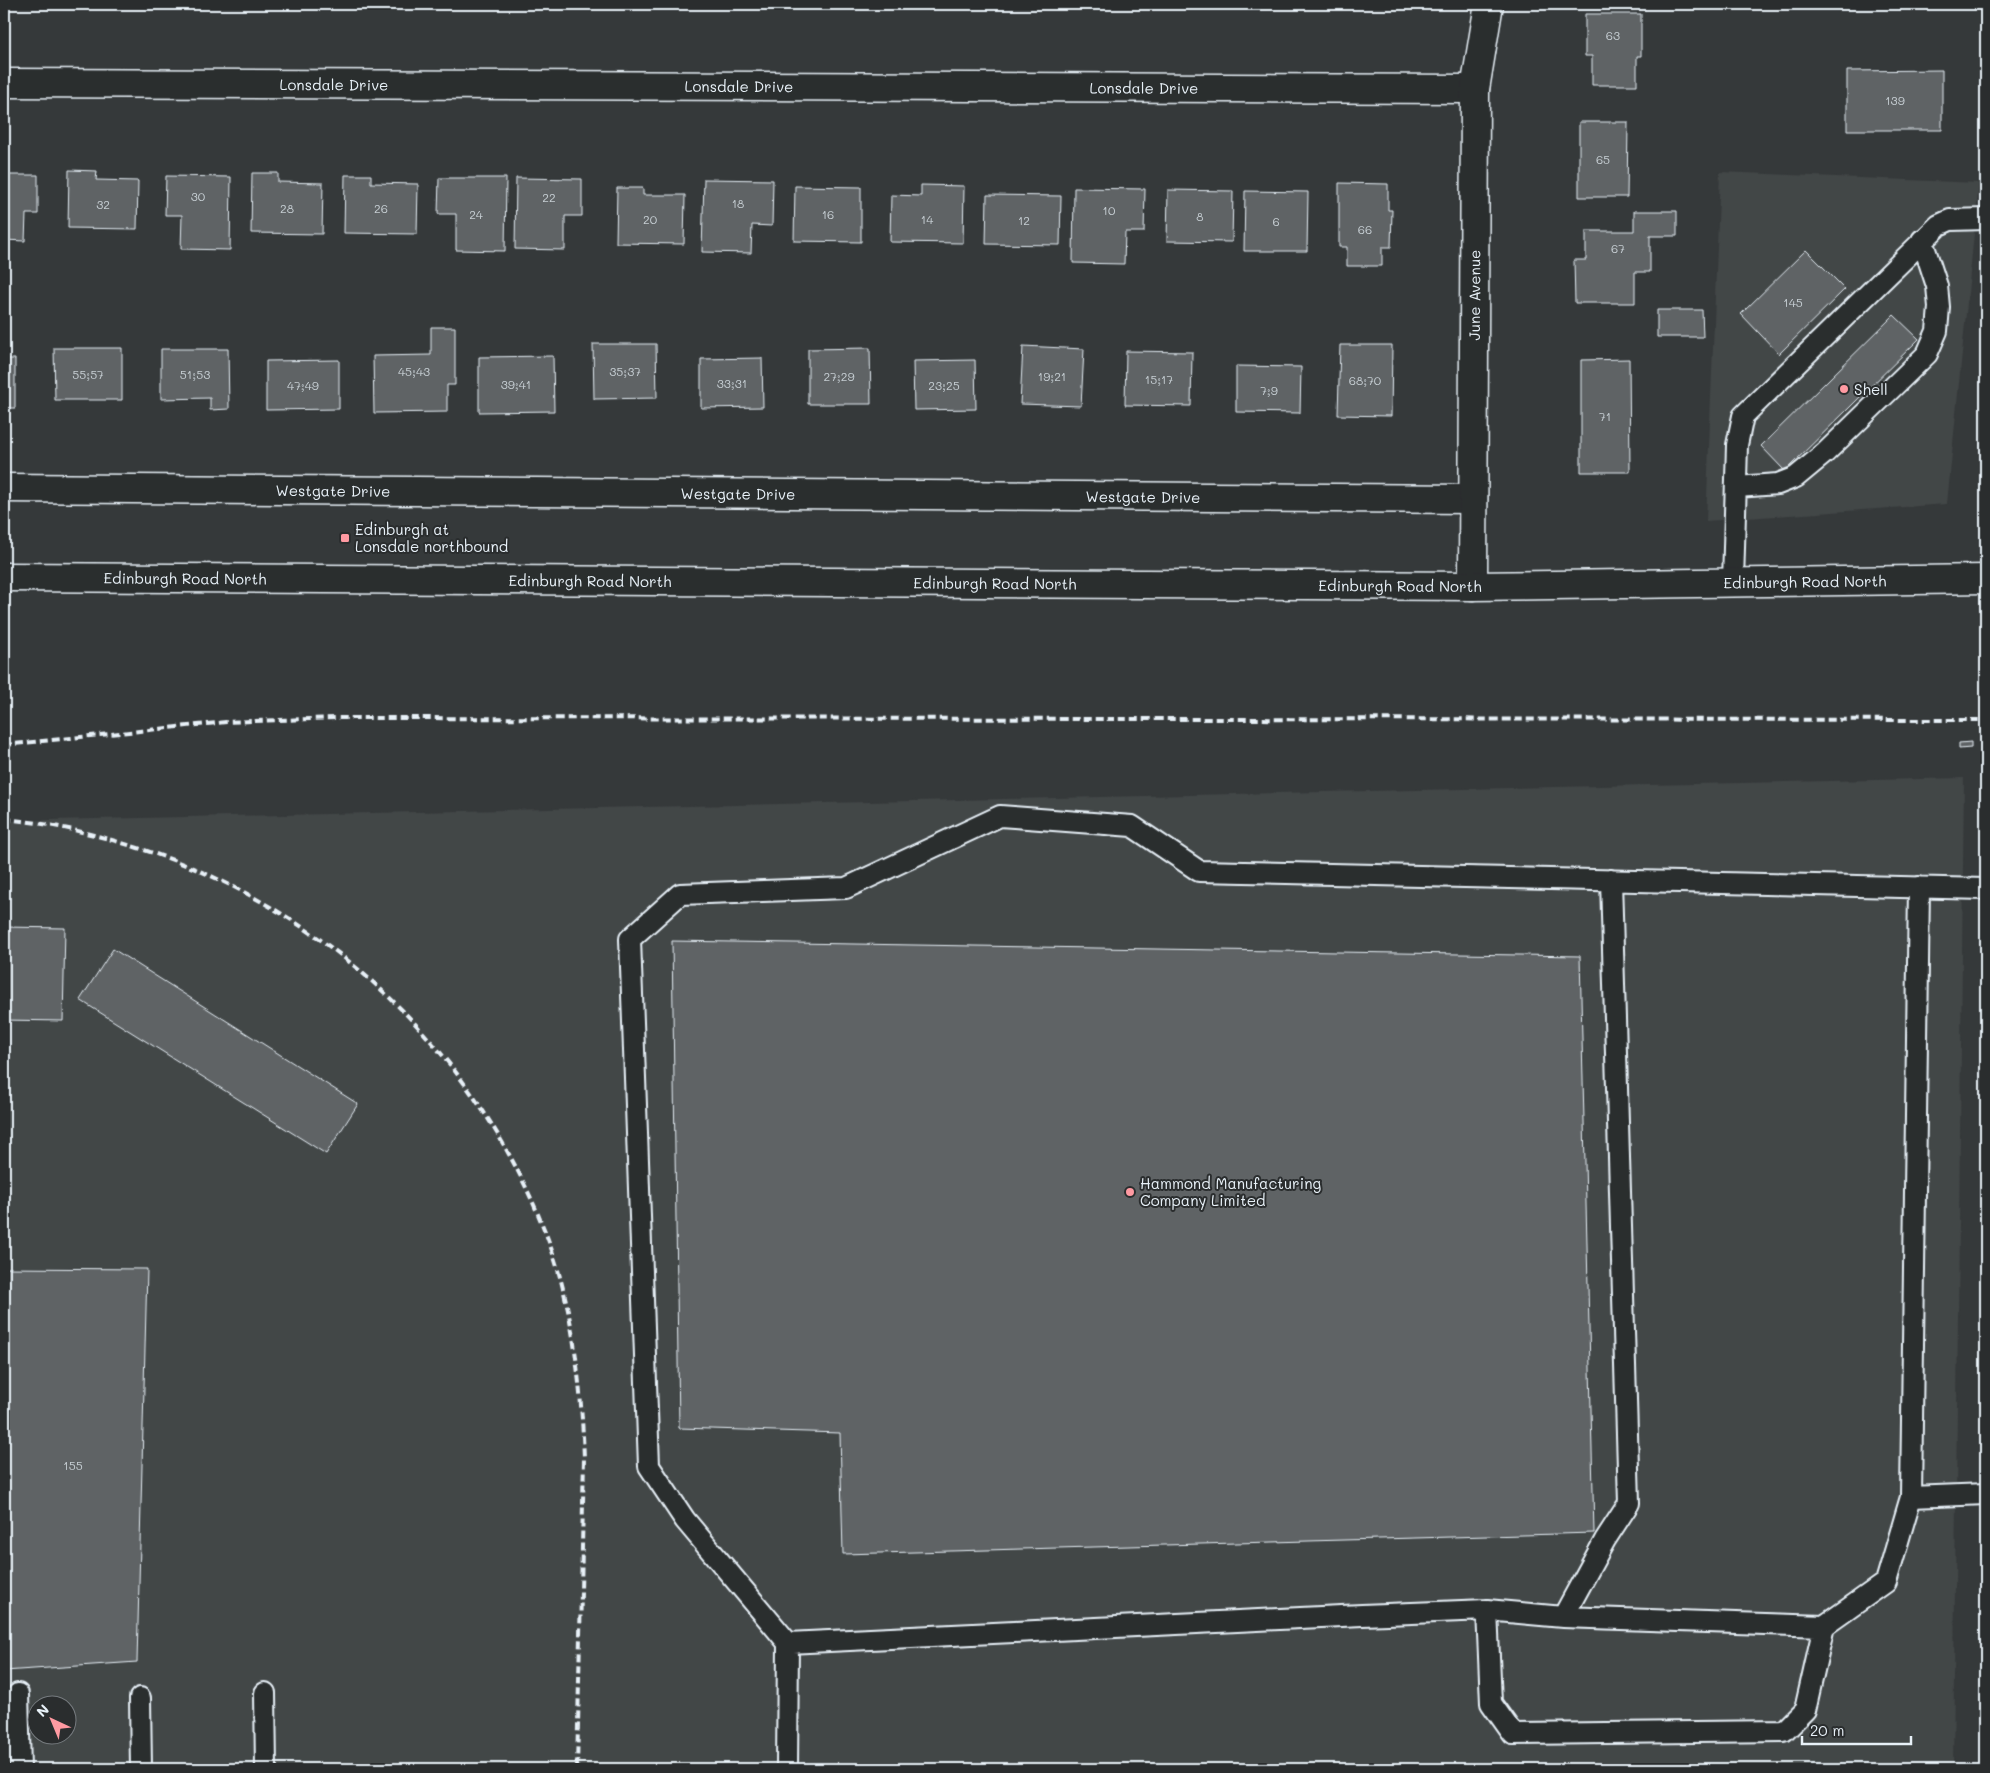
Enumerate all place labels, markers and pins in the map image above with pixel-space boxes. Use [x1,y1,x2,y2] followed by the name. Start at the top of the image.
[1854,379,1888,399] place label: Shell
[1838,383,1850,395] marker: Shell
[355,519,508,556] place label: Edinburgh at Lonsdale northbound
[339,532,351,544] marker: Edinburgh at Lonsdale northbound
[1140,1173,1322,1210] place label: Hammond Manufacturing Company Limited
[1124,1186,1136,1198] marker: Hammond Manufacturing Company Limited

